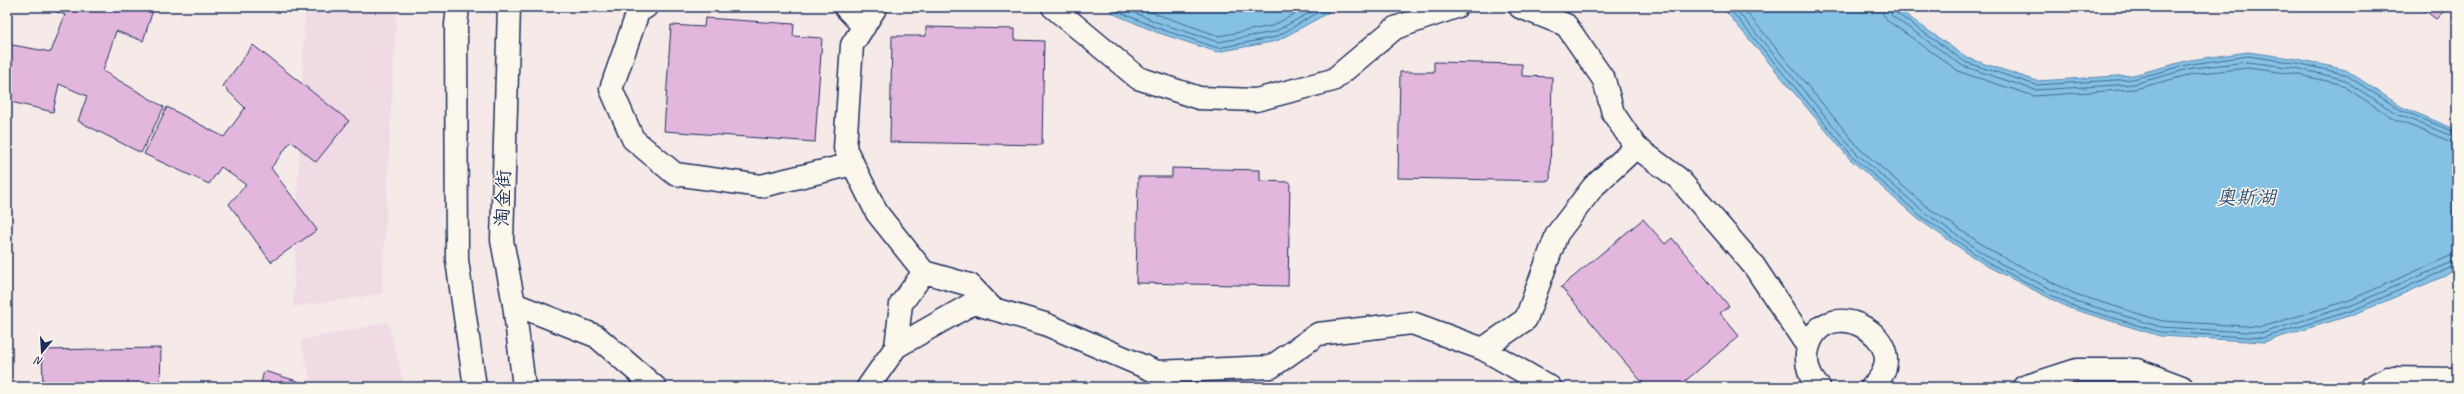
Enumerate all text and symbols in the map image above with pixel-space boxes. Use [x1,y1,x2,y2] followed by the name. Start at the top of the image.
[490,169,516,227] street label: 淘金街
[2216,185,2278,210] water label: 奥斯湖
[22,332,62,372] north arrow
[31,353,44,369] text: N

